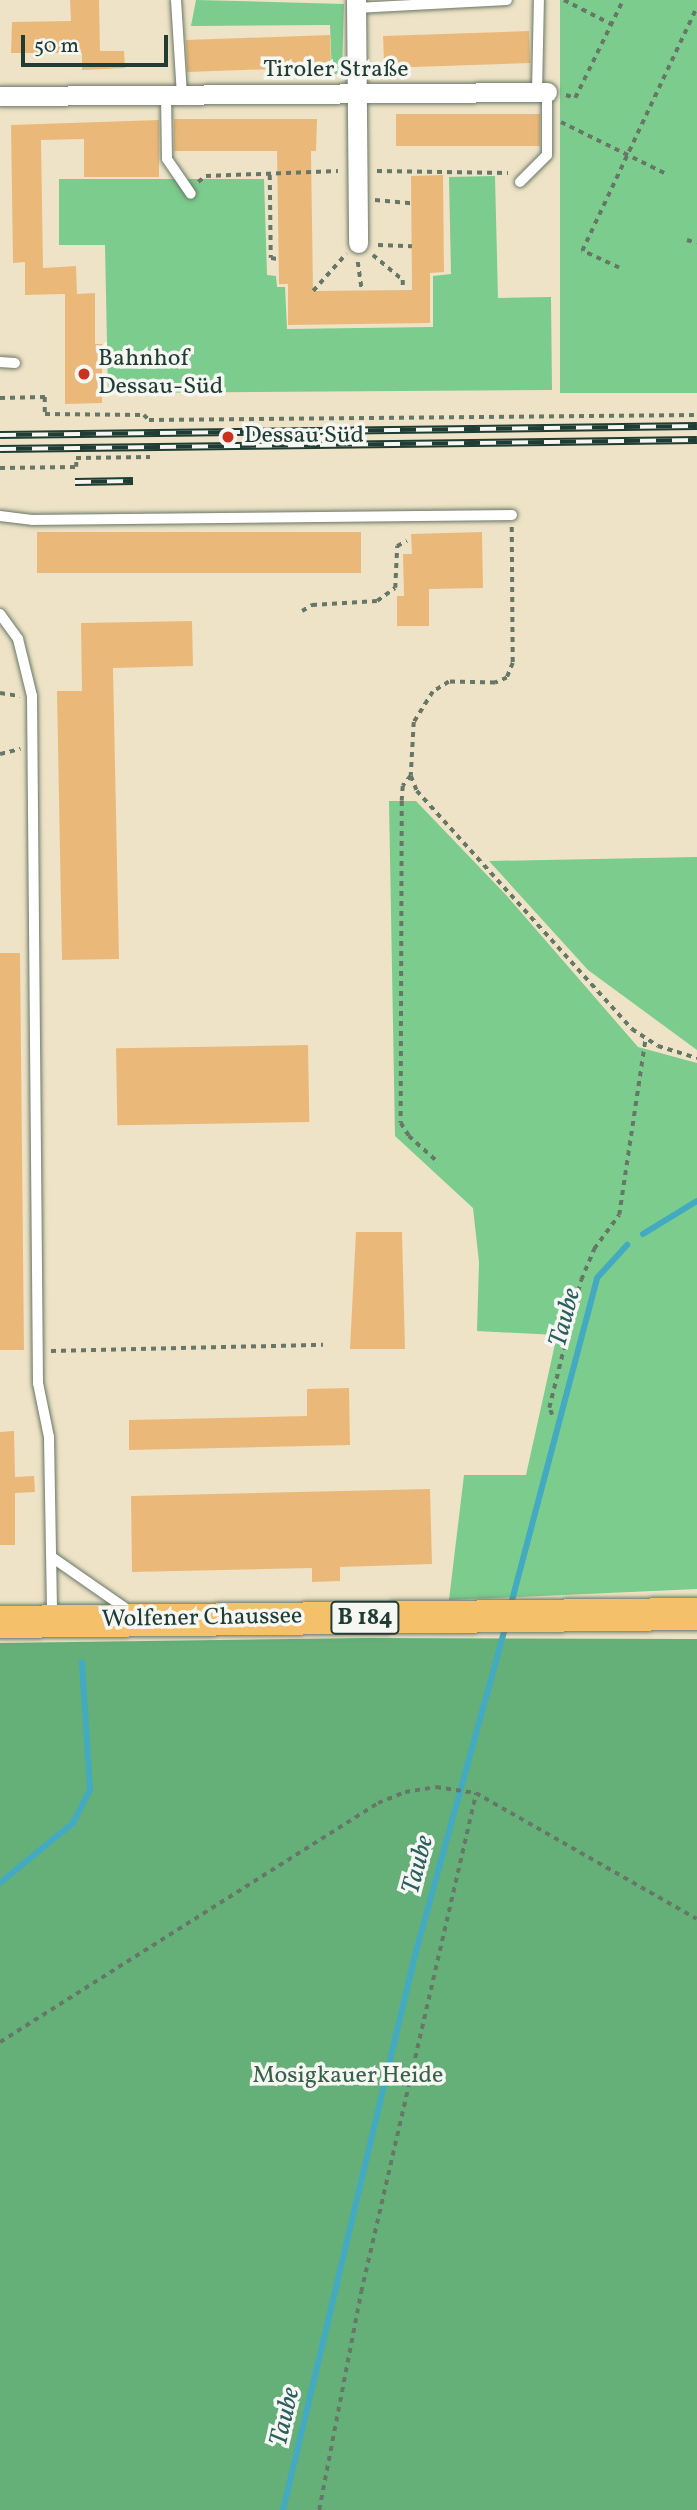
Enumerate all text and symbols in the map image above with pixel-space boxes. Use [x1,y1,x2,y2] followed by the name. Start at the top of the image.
[24,21,172,65] scale bar
[34,32,79,61] text: 50 m
[263,57,409,85] street label: Tiroler Straße
[98,346,223,402] place label: Bahnhof Dessau-Süd
[76,366,92,382] marker: Bahnhof Dessau-Süd
[244,423,364,451] place label: Dessau Süd
[218,427,238,447] marker: Dessau Süd
[543,1285,589,1351] water label: Taube
[330,1598,400,1638] road number: B 184
[101,1603,303,1635] street label: Wolfener Chaussee
[396,1832,442,1898] water label: Taube
[253,2063,443,2091] park label: Mosigkauer Heide
[264,2385,308,2449] water label: Taube

